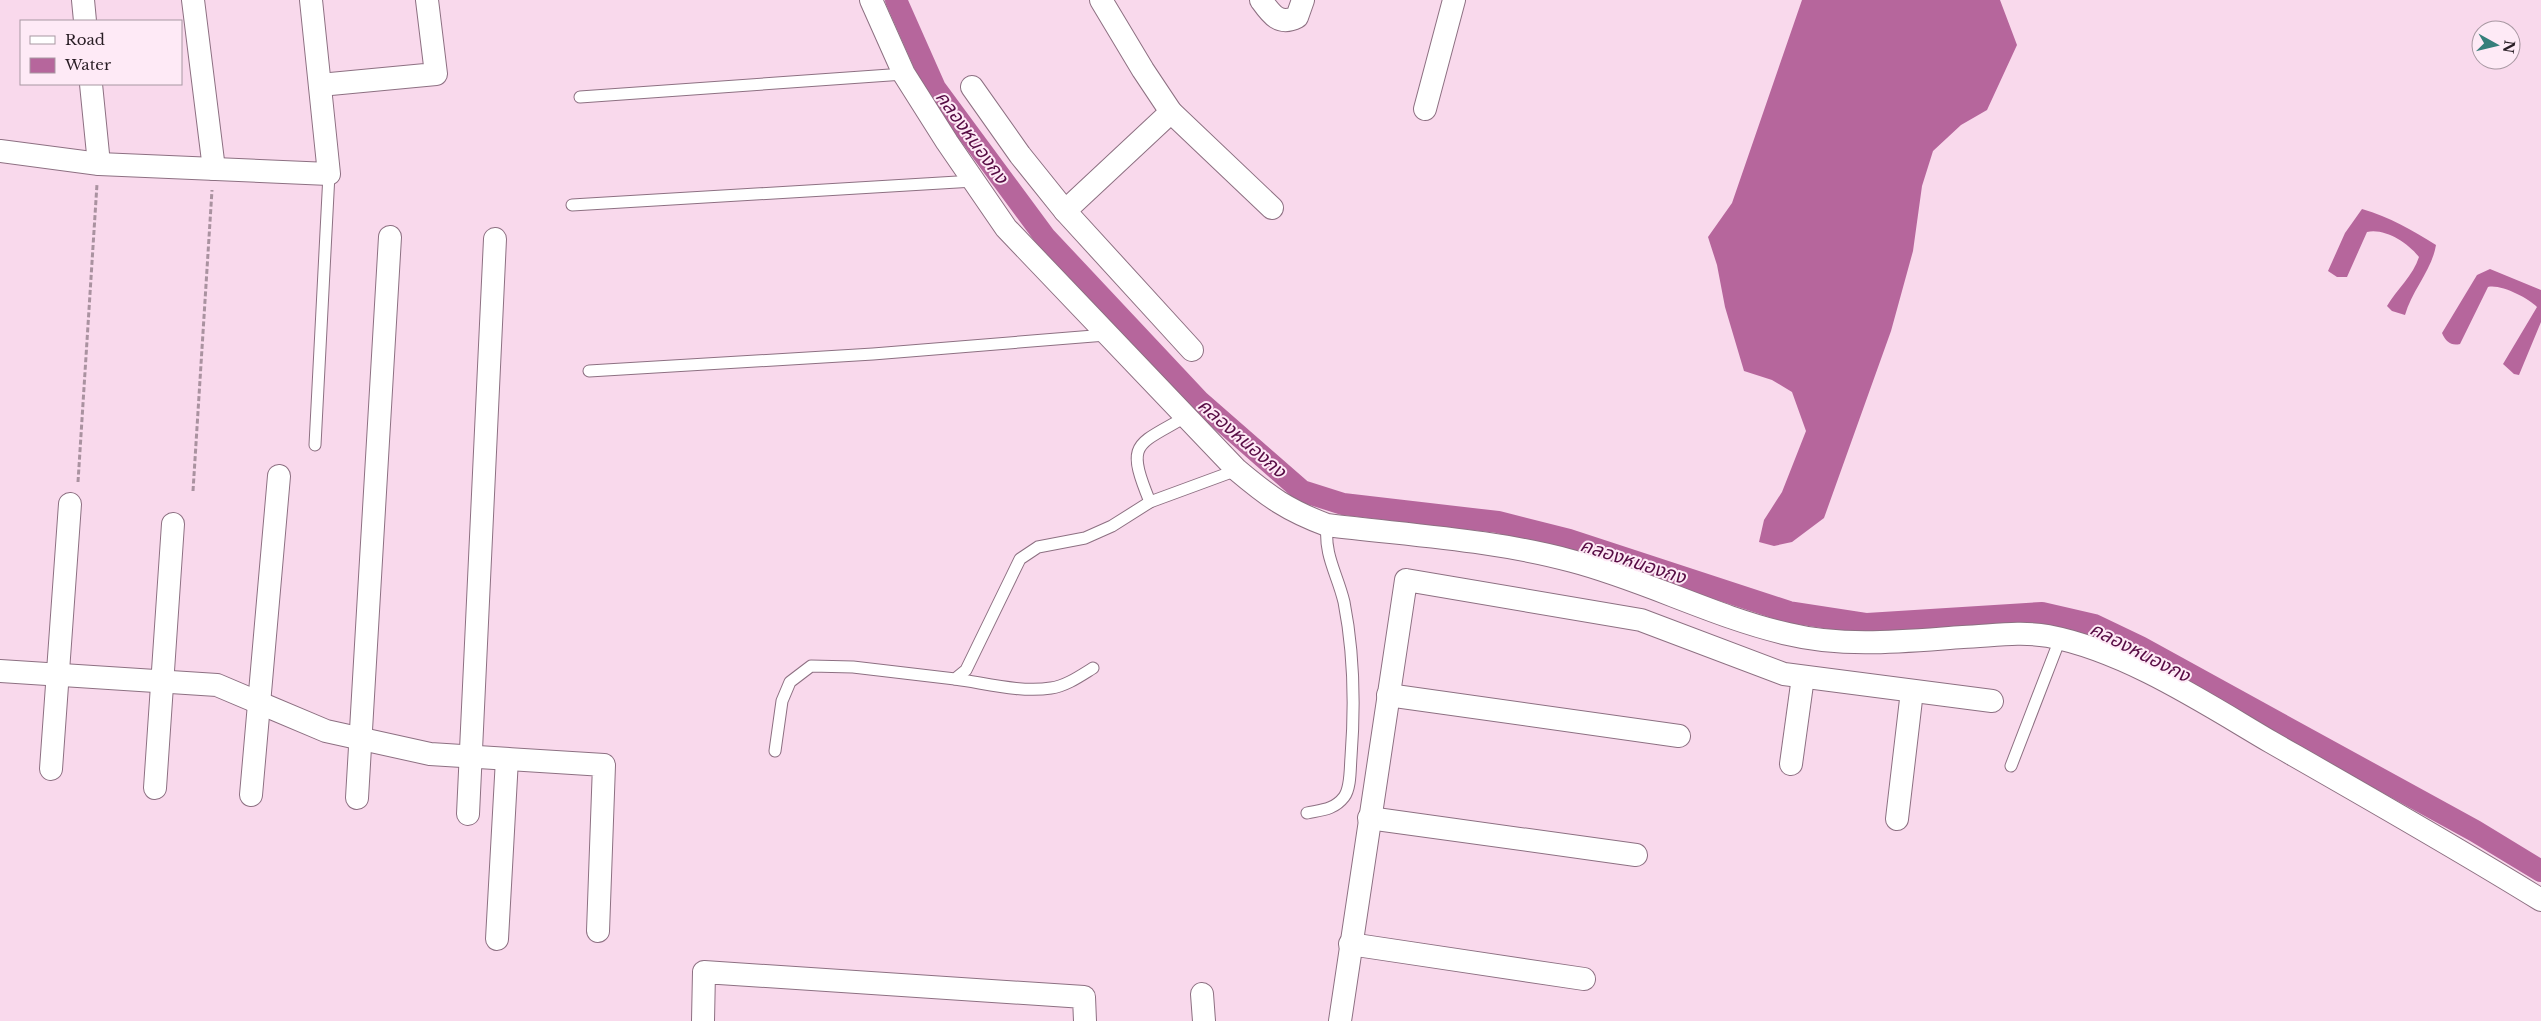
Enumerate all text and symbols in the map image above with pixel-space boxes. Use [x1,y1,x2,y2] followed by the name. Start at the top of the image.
[20,20,182,85] legend
[2471,20,2521,70] north arrow
[65,30,105,49] text: Road
[2499,39,2519,55] text: N
[64,55,112,74] text: Water
[931,86,1014,189] water label: คลองหนองกง
[1193,394,1291,483] water label: คลองหนองกง
[1578,533,1689,589] water label: คลองหนองกง
[2086,617,2195,687] water label: คลองหนองกง

